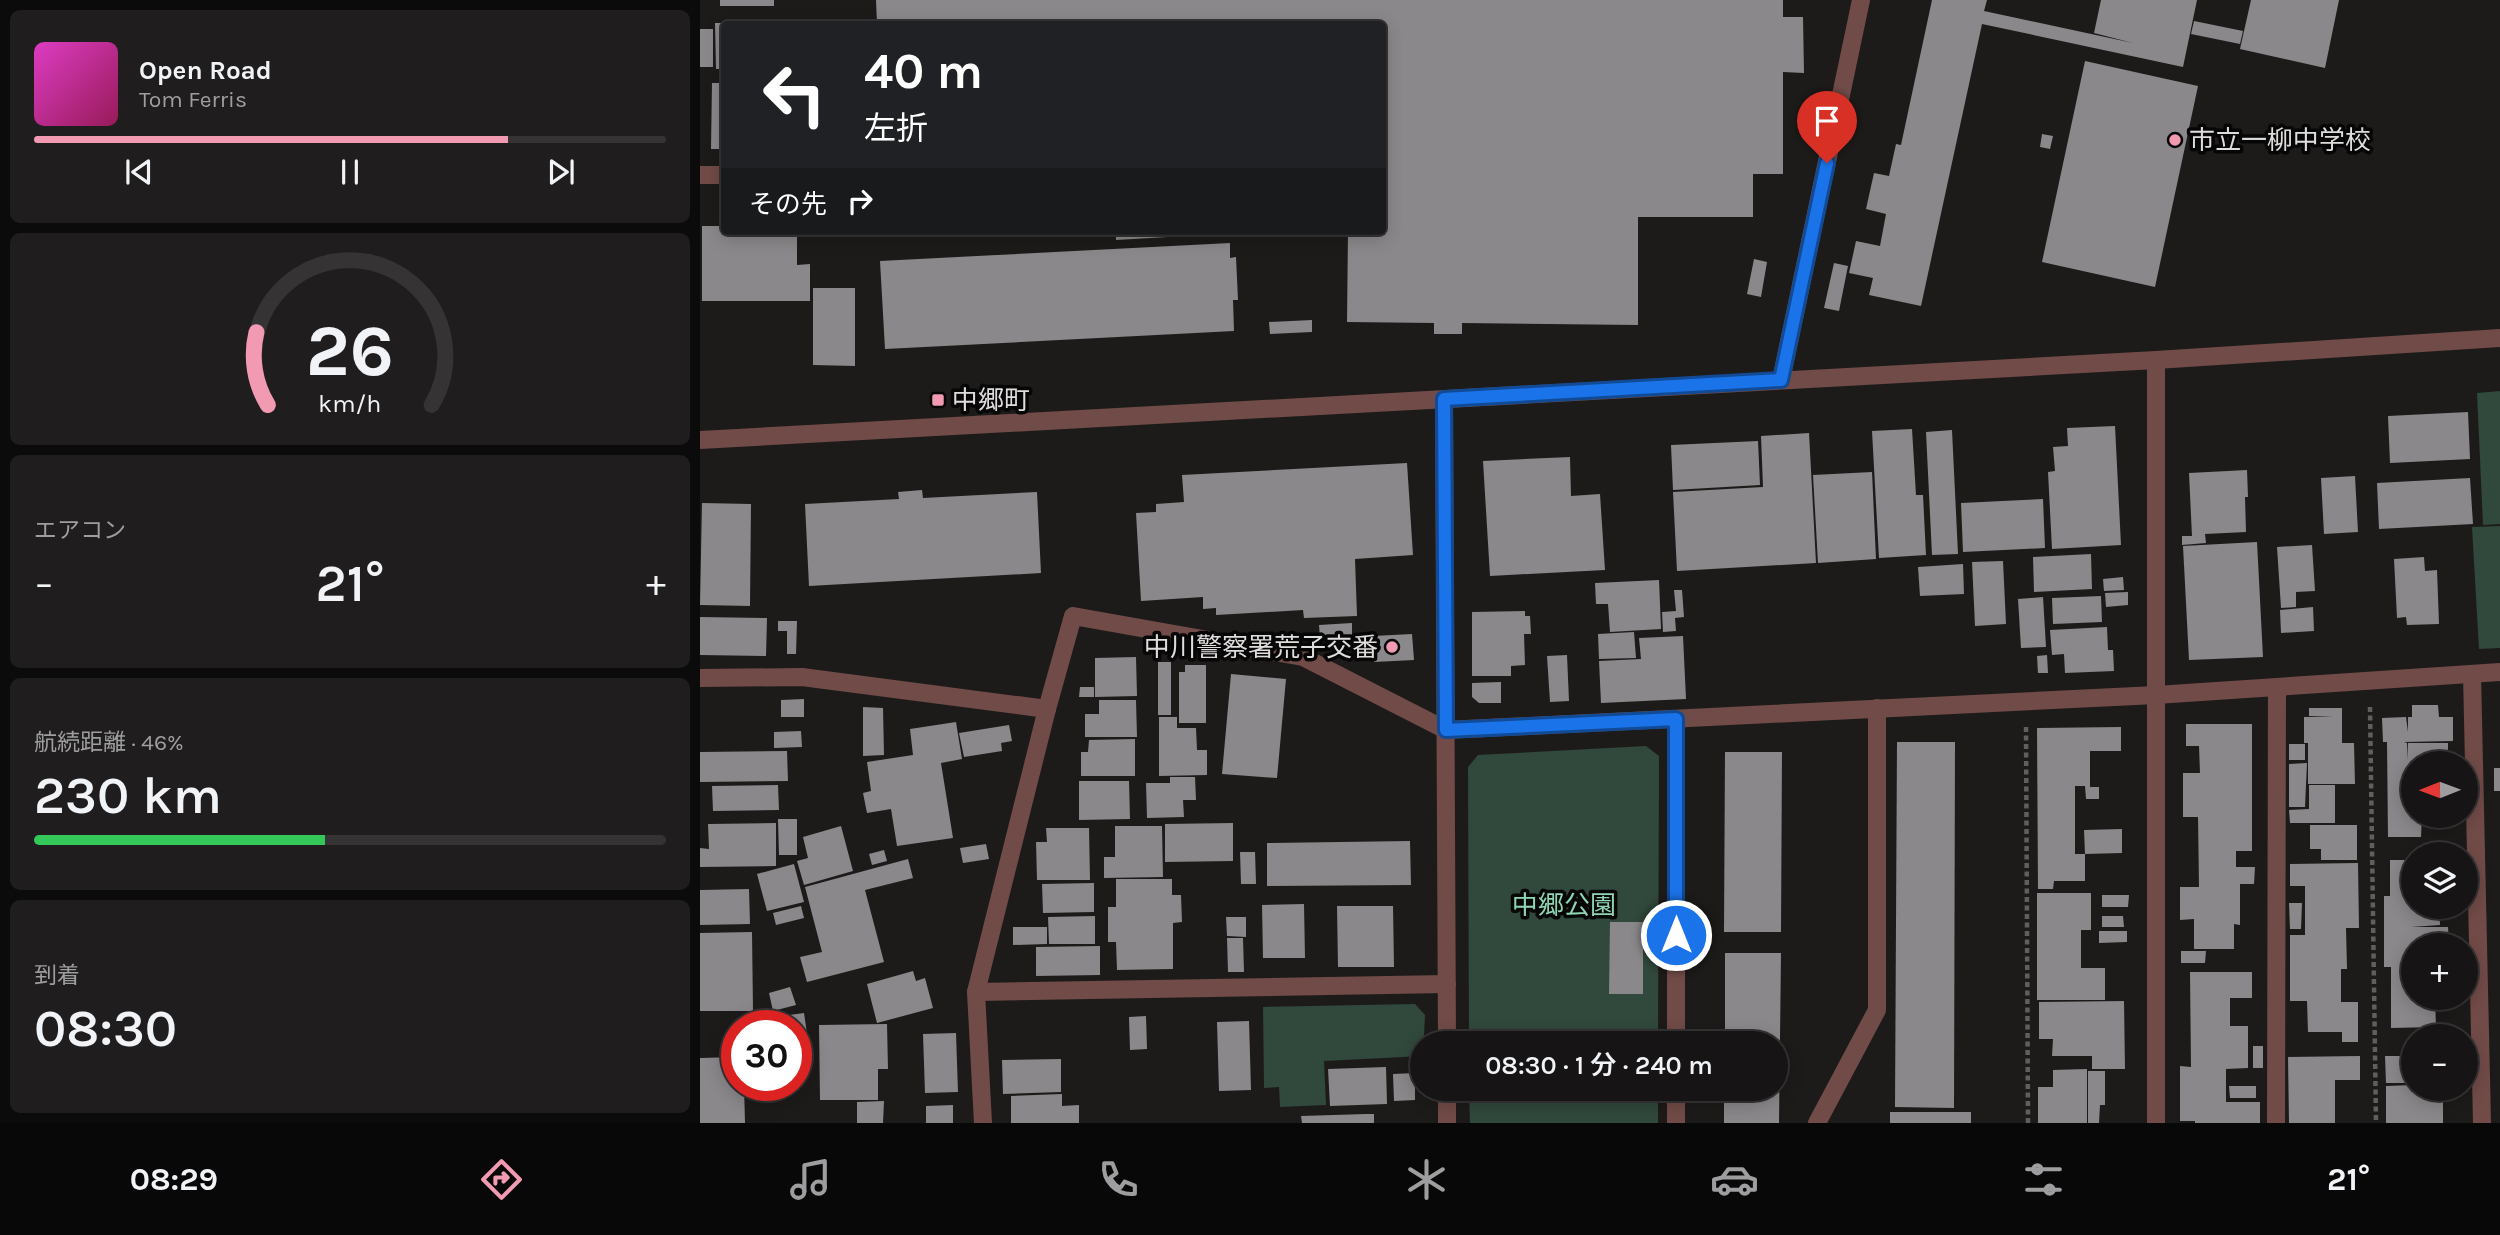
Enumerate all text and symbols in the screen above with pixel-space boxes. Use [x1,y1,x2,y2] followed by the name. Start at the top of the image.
[864,43,983,100] text: 40 m
[749,49,840,140] icon: left
[139,55,272,86] text: Open Road
[139,86,247,113] text: Tom Ferris
[1797,91,1857,163] pin
[1808,102,1846,140] icon: arrive
[864,110,928,147] text: 左折
[2189,125,2371,156] place label: 市立一柳中学校
[2167,132,2183,148] marker: 市立一柳中学校
[120,153,158,191] icon: previous
[331,153,369,191] icon: pause
[542,153,580,191] icon: next
[841,182,879,220] icon: right
[749,189,827,220] text: その先
[306,308,394,393] text: 26
[952,385,1030,416] place label: 中郷町
[318,389,382,418] text: km/h
[930,392,946,408] marker: 中郷町
[34,517,126,544] text: エアコン
[316,553,384,614] text: 21°
[34,561,54,606] text: −
[646,561,666,606] text: +
[1144,632,1378,663] place label: 中川警察署荒子交番
[1384,639,1400,655] marker: 中川警察署荒子交番
[34,729,184,756] text: 航続距離 · 46%
[2401,751,2478,828] north arrow
[2401,751,2478,1101] map controls
[34,765,222,826] text: 230 km
[2401,842,2478,919] button: layers
[1512,890,1616,921] park label: 中郷公園
[1639,898,1713,972] position arrow
[2401,933,2478,1010] button: +
[34,962,80,989] text: 到着
[34,998,177,1059] text: 08:30
[721,1010,812,1101] speed limit sign: 30
[2401,1024,2478,1101] button: −
[1485,1050,1713,1081] text: 08:30 · 1 分 · 240 m
[477,1155,526,1204] icon: directions
[786,1155,835,1204] icon: music
[1094,1155,1143,1204] icon: phone
[1402,1155,1451,1204] icon: climate
[1710,1155,1759,1204] icon: car
[2019,1155,2068,1204] icon: filters
[130,1161,218,1198] text: 08:29
[2327,1161,2370,1198] text: 21°

